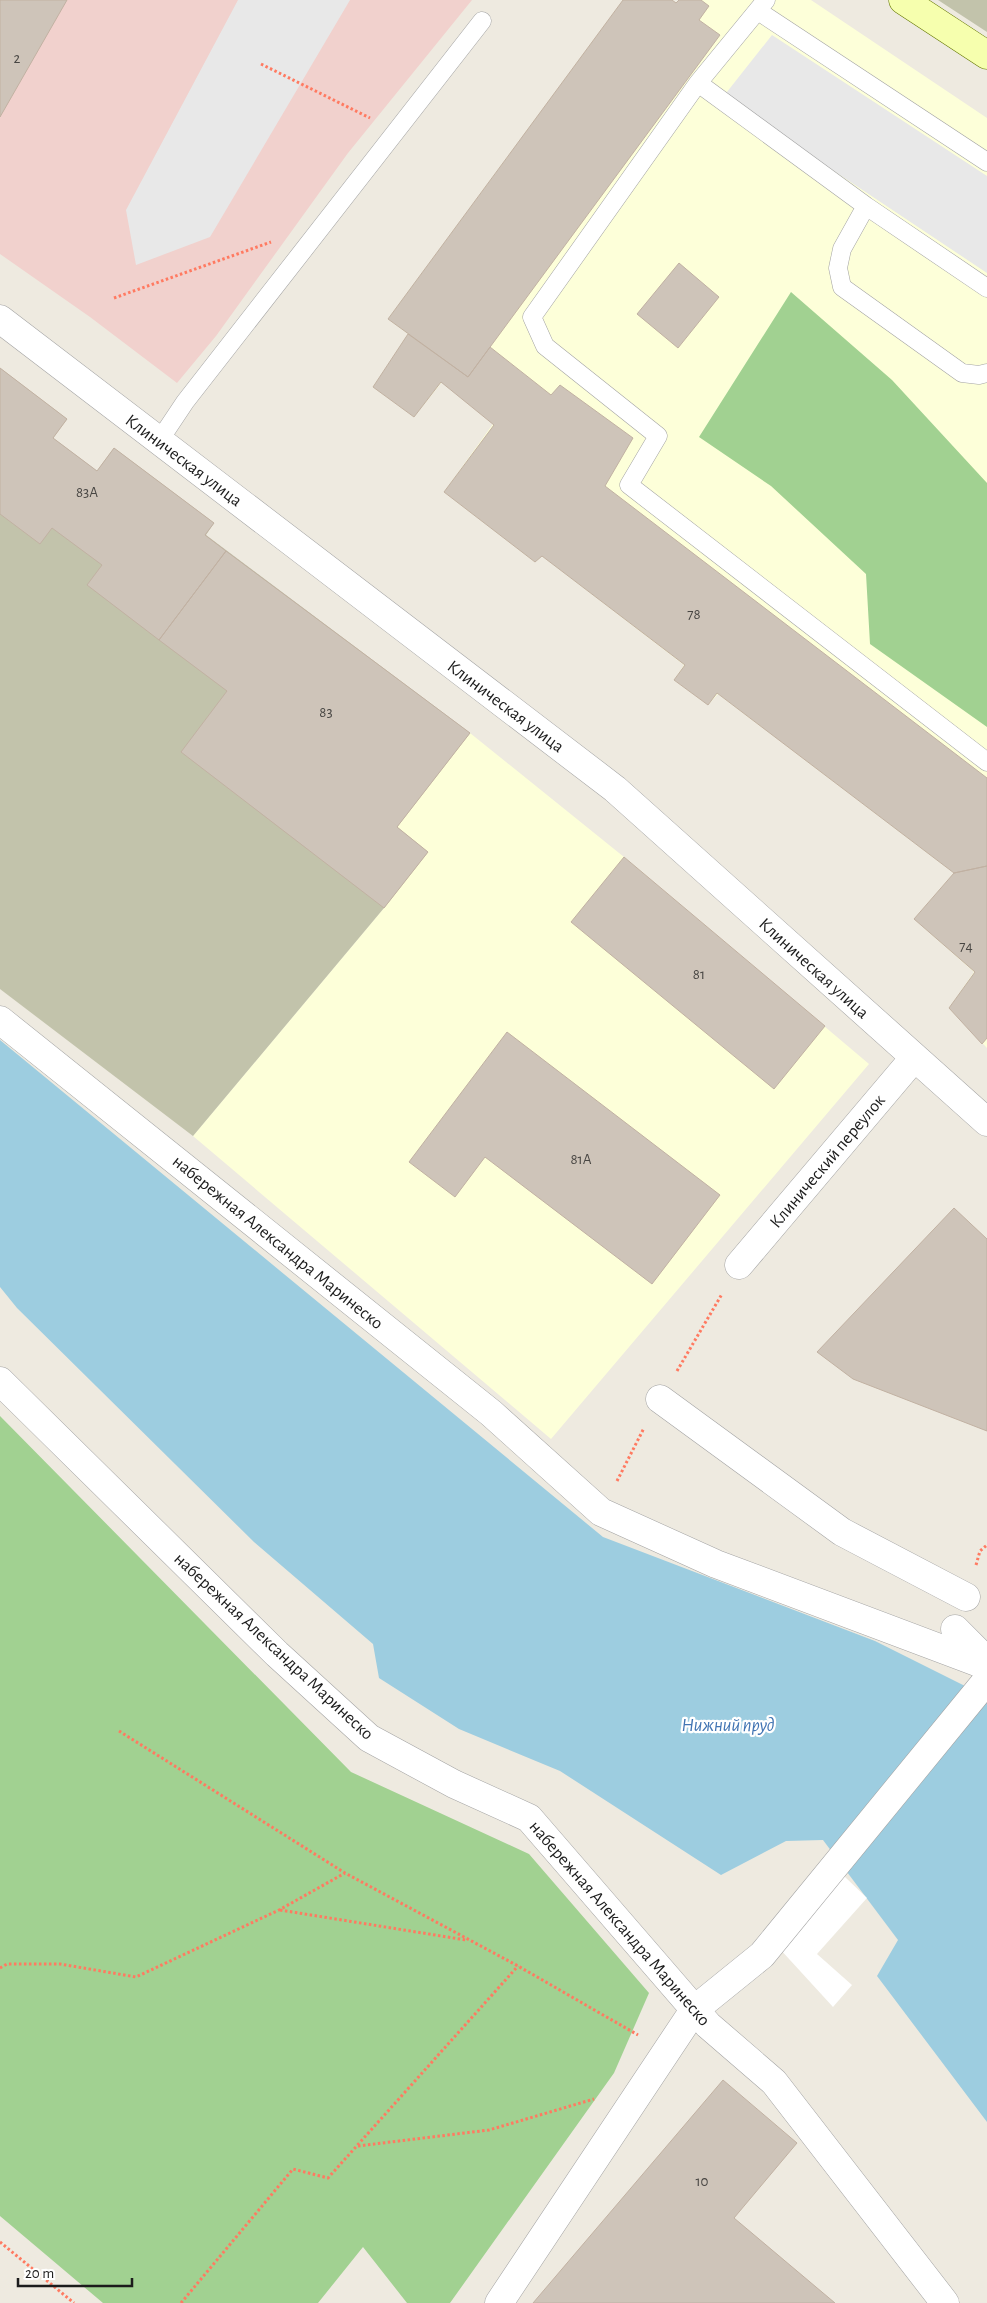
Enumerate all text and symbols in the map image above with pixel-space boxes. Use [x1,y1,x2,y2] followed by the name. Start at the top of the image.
[14,51,21,66] house number: 2
[122,411,245,510] street label: Клиническая улица
[76,485,98,500] house number: 83А
[687,607,701,622] house number: 78
[444,657,567,756] street label: Клиническая улица
[319,705,333,720] house number: 83
[755,915,872,1023] street label: Клиническая улица
[959,939,973,954] house number: 74
[693,967,705,982] house number: 81
[767,1091,889,1232] street label: Клинический переулок
[169,1152,387,1333] street label: набережная Александра Маринеско
[570,1152,592,1167] house number: 81А
[170,1549,377,1744] street label: набережная Александра Маринеско
[681,1716,775,1735] water label: Нижний пруд
[525,1817,714,2030] street label: набережная Александра Маринеско
[695,2174,709,2189] house number: 10
[18,2256,131,2288] scale bar
[25,2266,54,2281] text: 20 m

